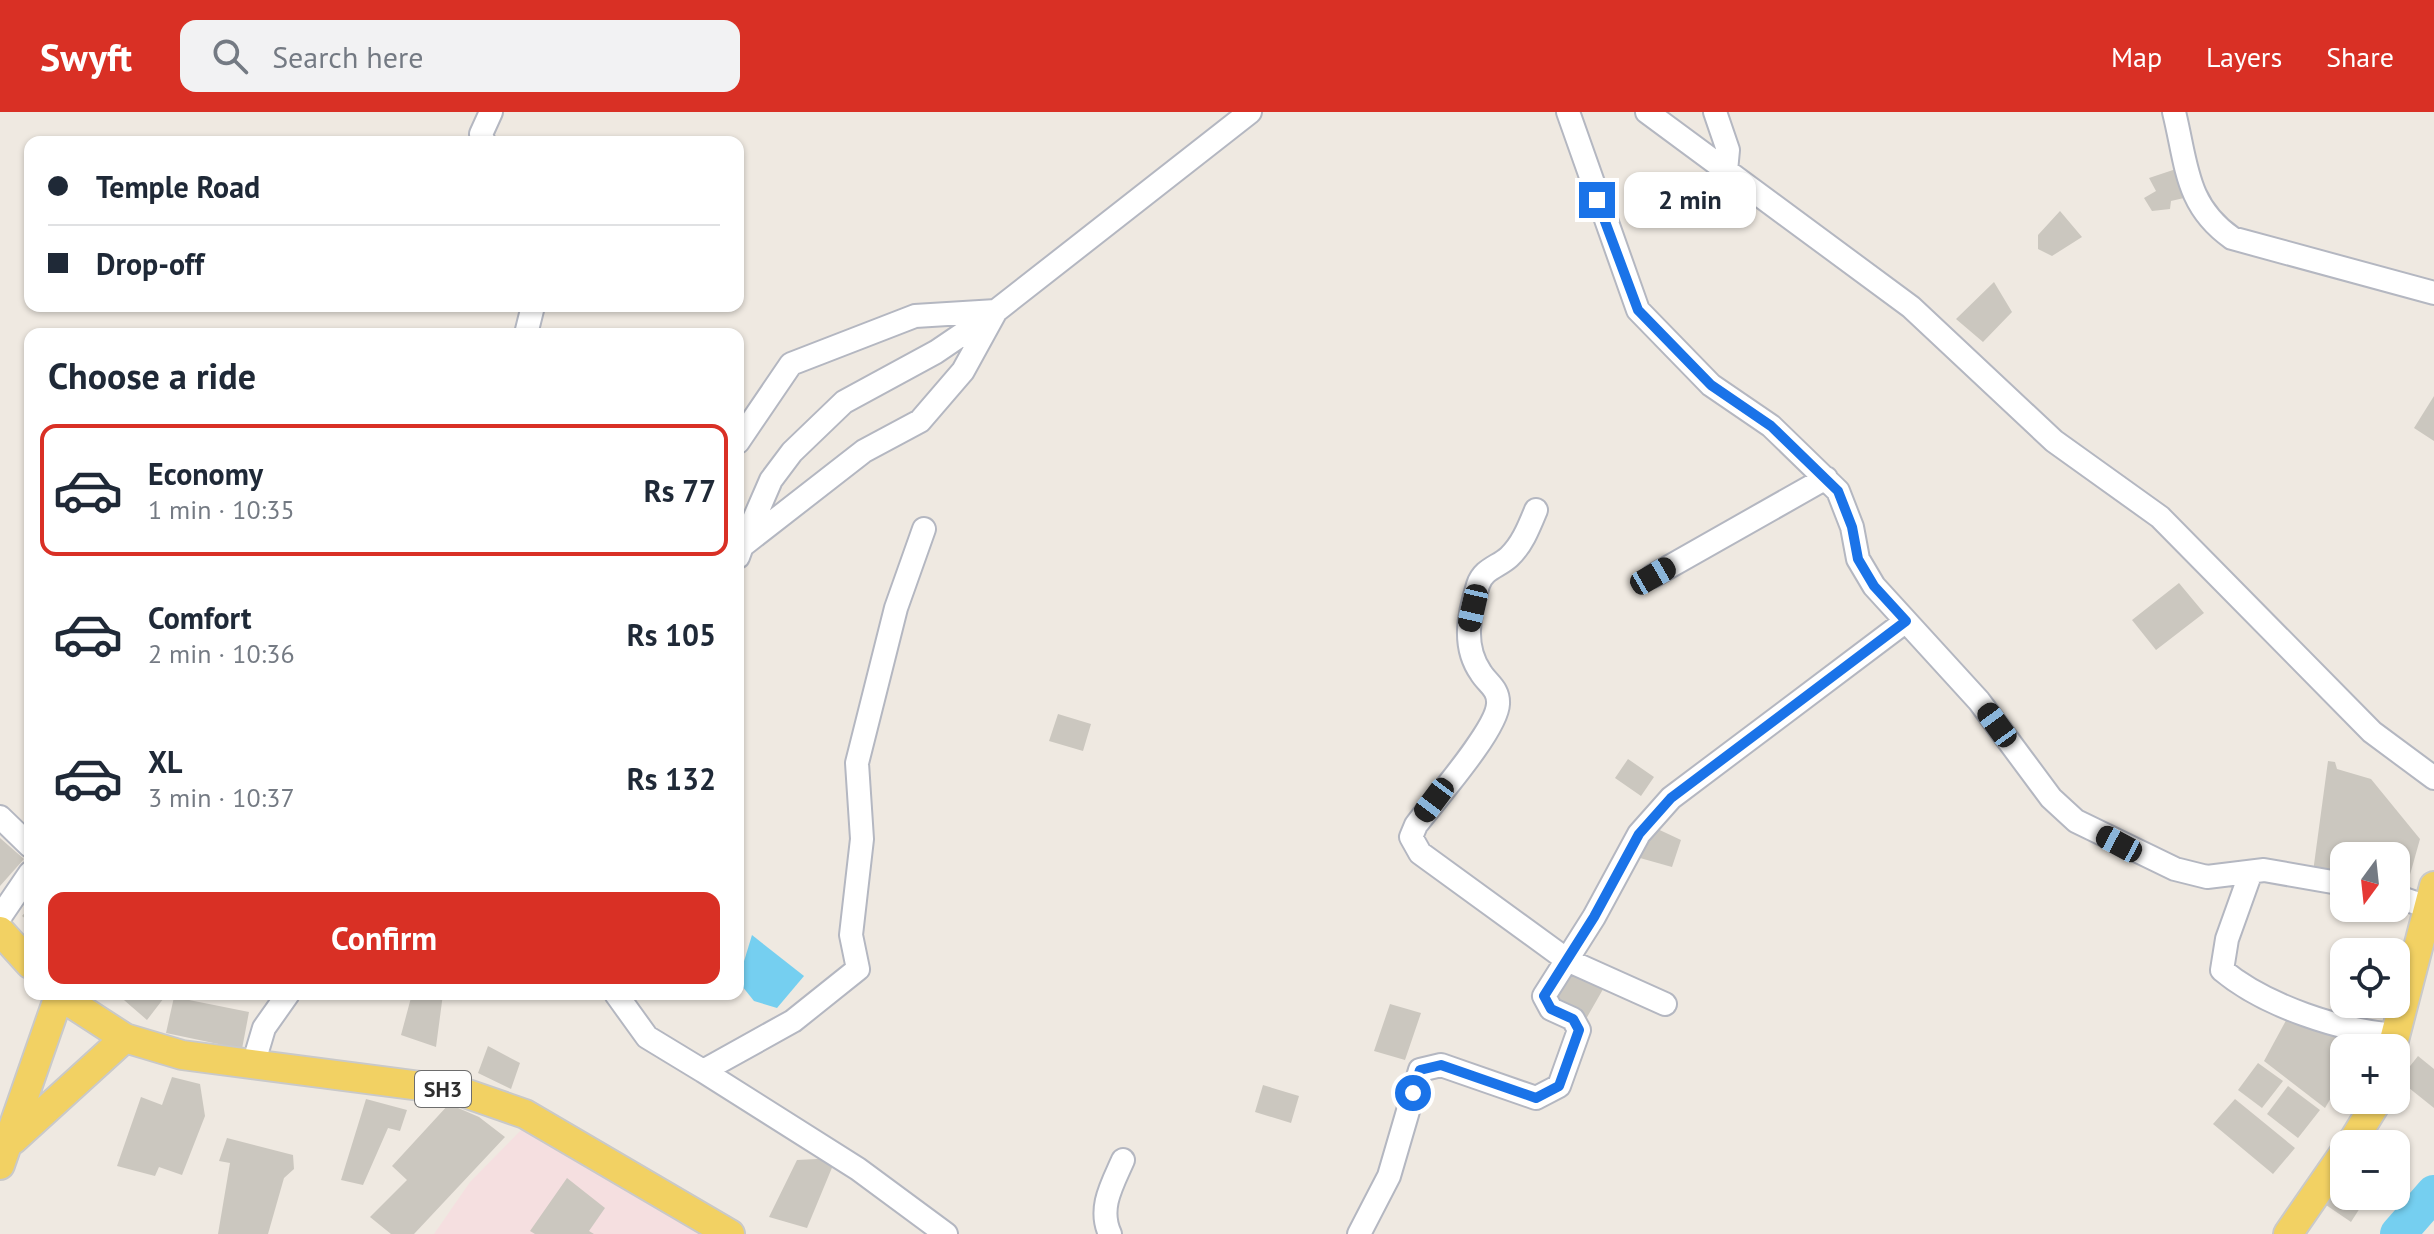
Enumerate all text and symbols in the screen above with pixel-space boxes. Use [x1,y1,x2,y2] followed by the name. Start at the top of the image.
[180,20,740,92] search box
[40,32,132,81] text: Swyft
[208,34,252,78] icon: search
[272,37,423,76] text: Search here
[2111,38,2162,75] text: Map
[2206,38,2282,75] text: Layers
[2326,38,2394,75] text: Share
[96,167,260,206] text: Temple Road
[1625,172,1757,228] callout: 2 min
[1579,182,1615,218] route end
[1658,183,1722,216] text: 2 min
[96,244,204,283] text: Drop-off
[48,352,256,399] text: Choose a ride
[52,454,124,526] icon: car
[148,454,263,493] text: Economy
[644,471,716,510] text: Rs 77
[148,493,295,526] text: 1 min · 10:35
[1626,554,1680,598] car
[1456,582,1490,634] car
[52,598,124,670] icon: car
[148,598,251,637] text: Comfort
[627,615,716,654] text: Rs 105
[148,637,295,670] text: 2 min · 10:36
[1973,699,2021,751] car
[52,742,124,814] icon: car
[148,742,182,781] text: XL
[627,759,716,798] text: Rs 132
[1410,774,1458,826] car
[148,781,295,814] text: 3 min · 10:37
[2092,822,2146,866] car
[2330,842,2410,922] north arrow
[2330,842,2410,1210] map controls
[48,892,720,984] button: Confirm
[2330,938,2410,1018] button: locate
[2330,1034,2410,1114] button: +
[415,1071,471,1107] road number: SH3
[1395,1075,1431,1111] route start
[2330,1130,2410,1210] button: −

